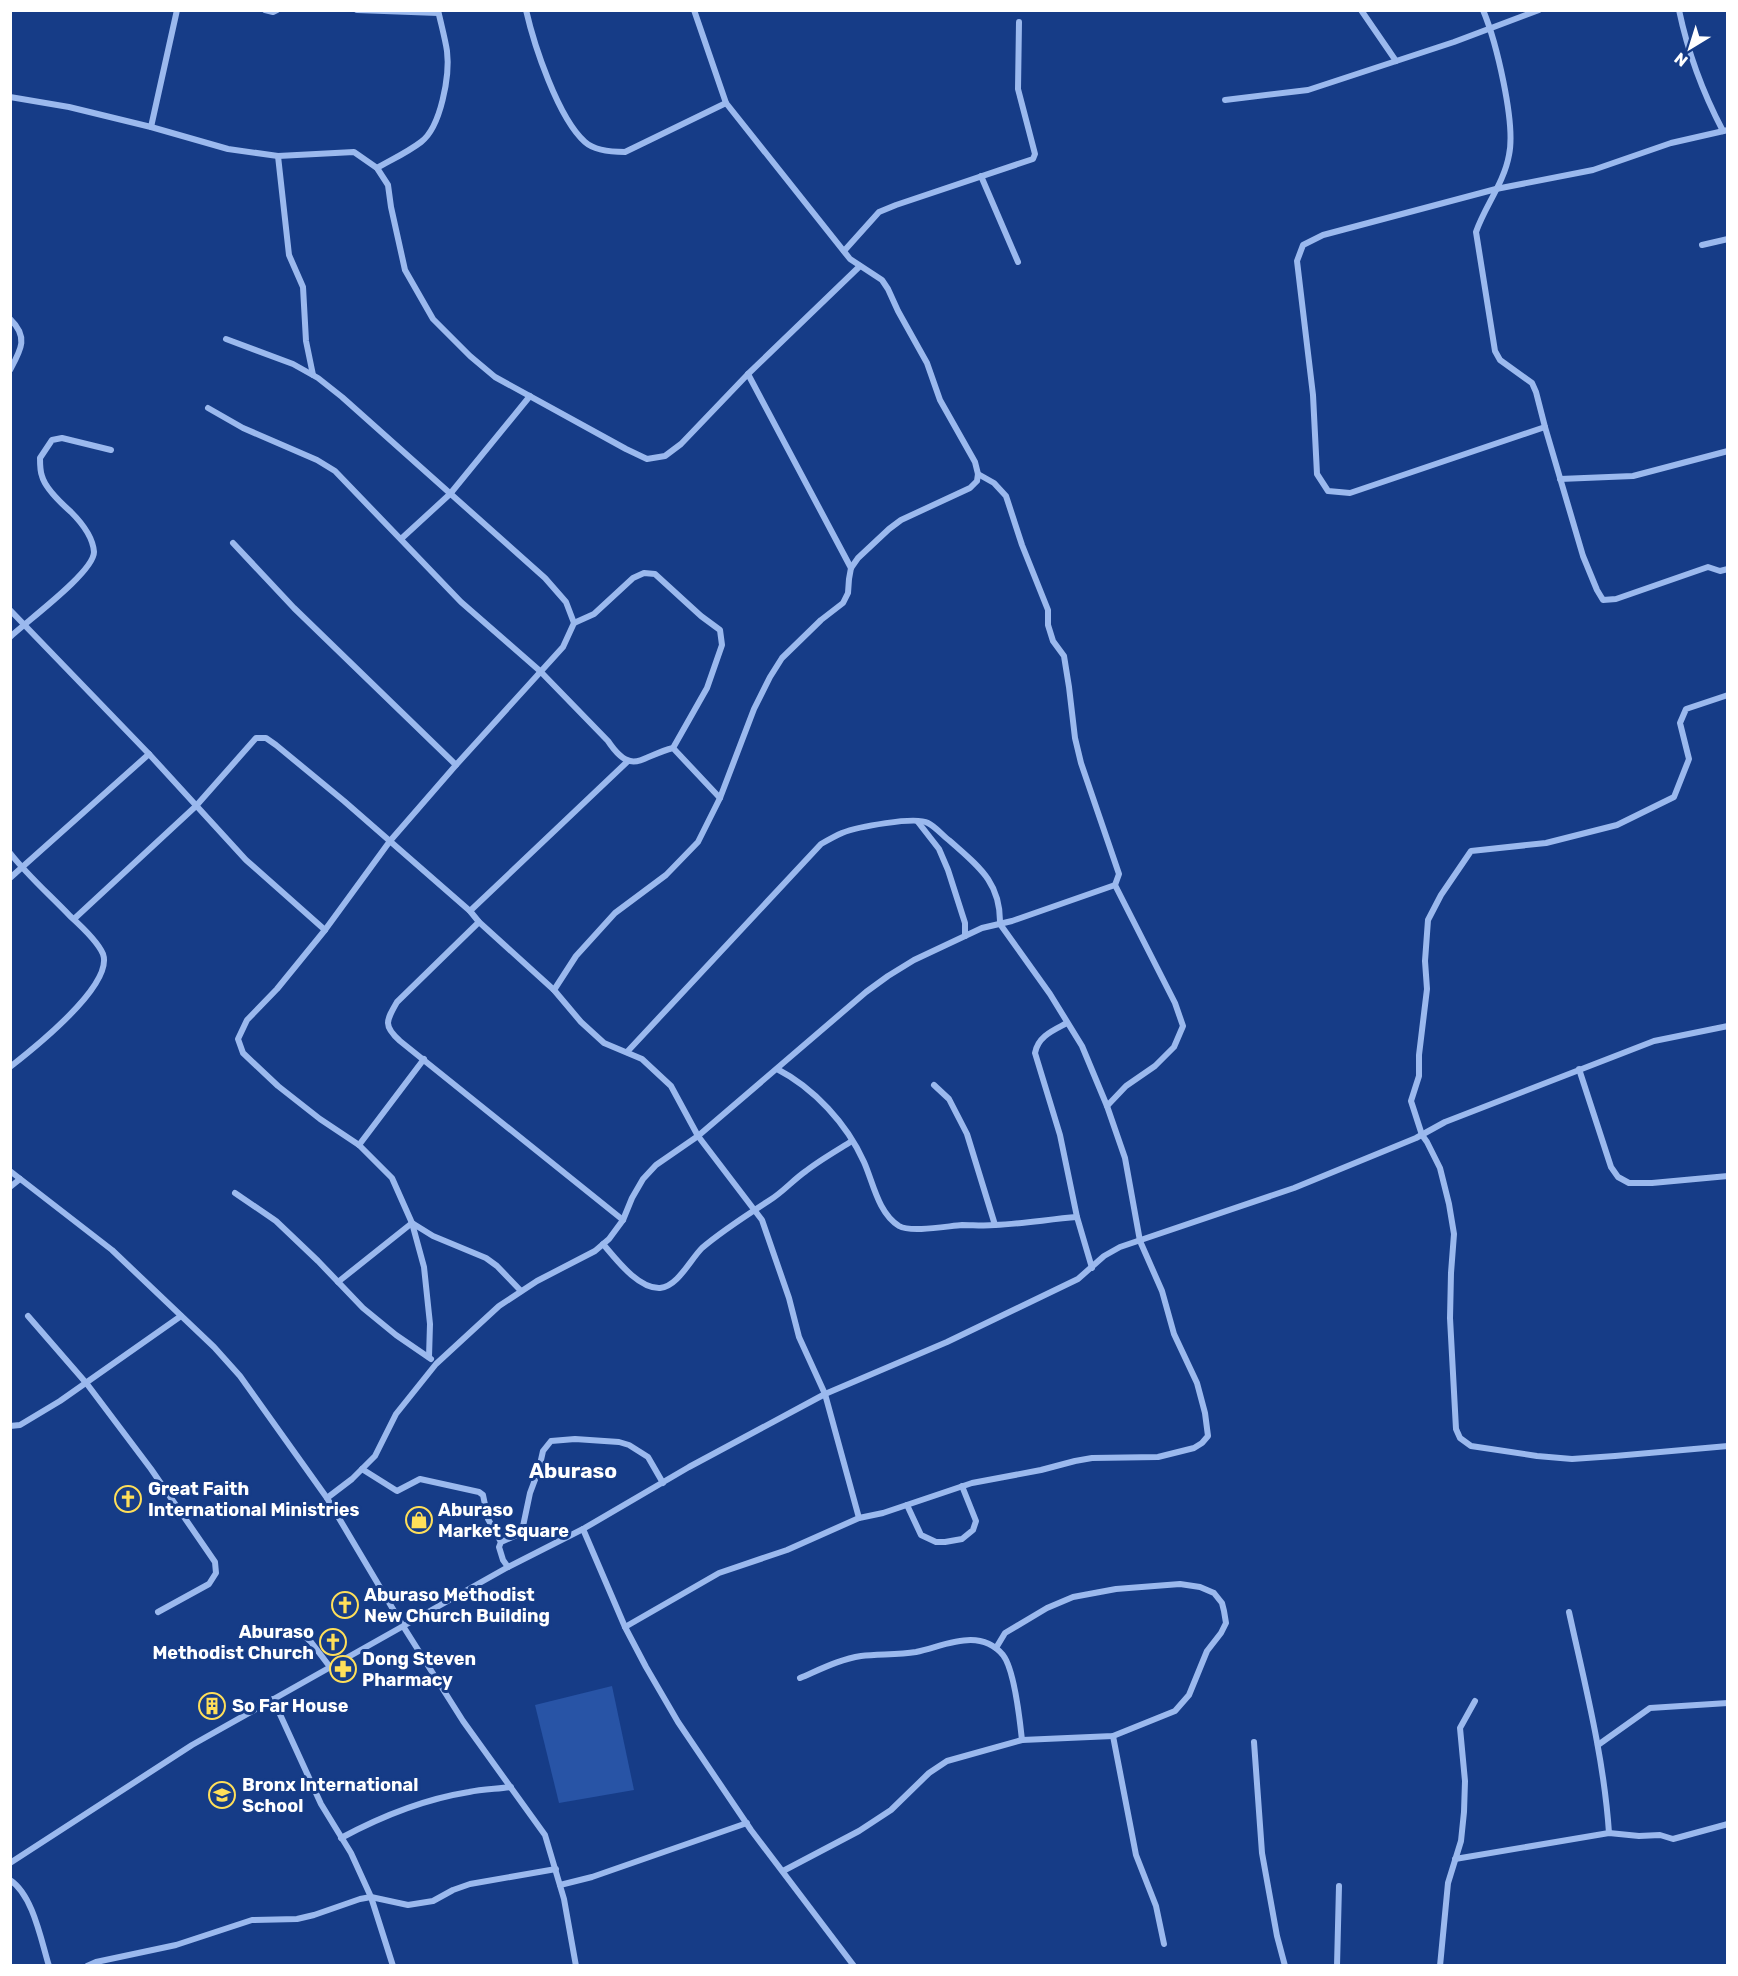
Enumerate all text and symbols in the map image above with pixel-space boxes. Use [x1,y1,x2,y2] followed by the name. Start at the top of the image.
[1660,18,1720,78] north arrow
[1671,48,1691,70] text: N
[529,1458,617,1483] district label: Aburaso
[148,1478,360,1521] place label: Great Faith International Ministries
[113,1484,143,1514] church icon: Great Faith International Ministries
[438,1499,569,1542] place label: Aburaso Market Square
[404,1505,434,1535] shop icon: Aburaso Market Square
[364,1584,550,1627] place label: Aburaso Methodist New Church Building
[330,1590,360,1620] church icon: Aburaso Methodist New Church Building
[152,1621,314,1664] place label: Aburaso Methodist Church
[318,1627,348,1657] church icon: Aburaso Methodist Church
[362,1648,476,1691] place label: Dong Steven Pharmacy
[328,1654,358,1684] pharmacy icon: Dong Steven Pharmacy
[197,1691,227,1721] building icon: So Far House
[232,1695,349,1717] place label: So Far House
[242,1774,418,1817] place label: Bronx International School
[207,1780,237,1810] school or university icon: Bronx International School

